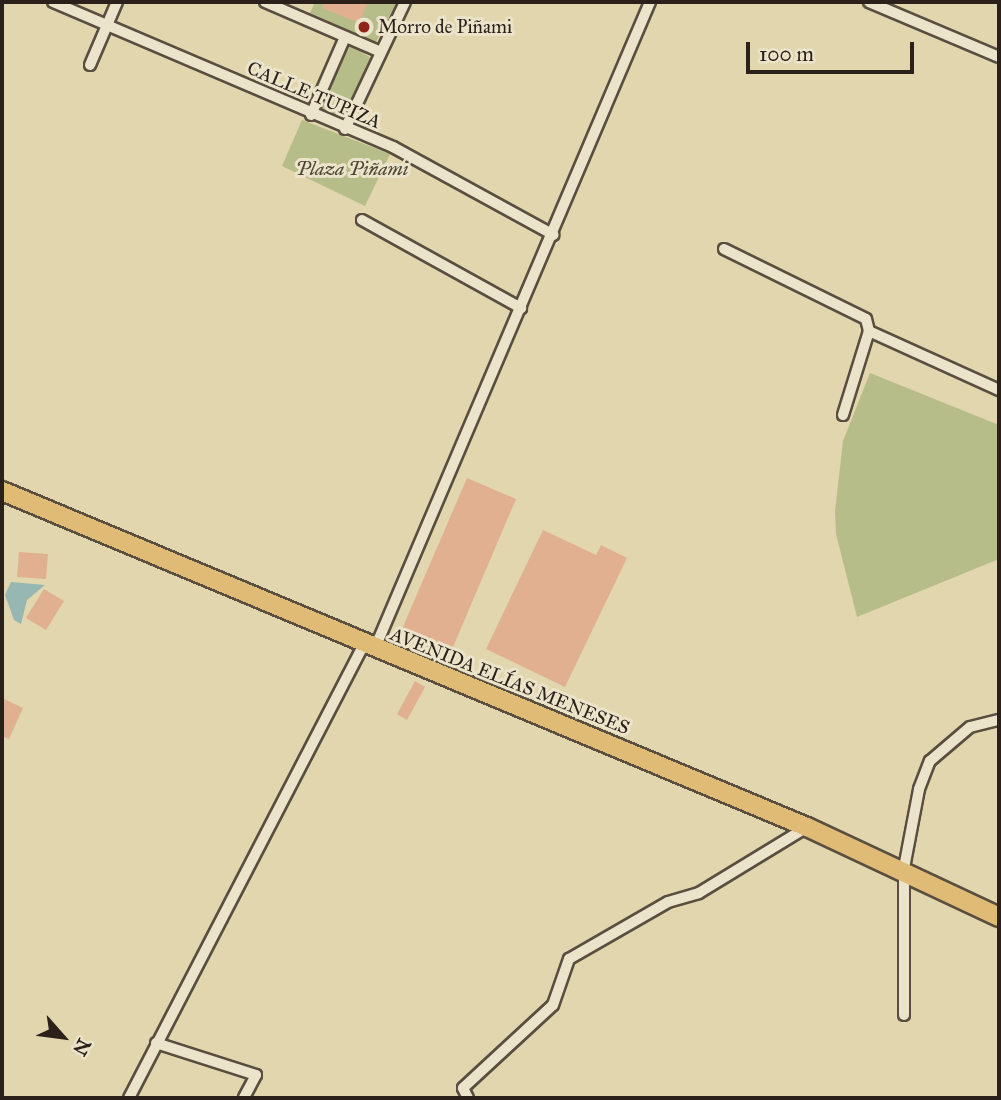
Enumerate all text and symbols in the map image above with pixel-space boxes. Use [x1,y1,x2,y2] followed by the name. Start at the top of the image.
[378,16,512,38] place label: Morro de Piñami
[356,19,372,35] marker: Morro de Piñami
[749,28,917,72] scale bar
[759,41,814,67] text: 100 m
[244,57,384,133] street label: CALLE TUPIZA
[296,158,408,180] park label: Plaza Piñami
[387,622,633,740] street label: AVENIDA ELÍAS MENESES
[28,1002,98,1072] north arrow
[68,1035,96,1060] text: N

